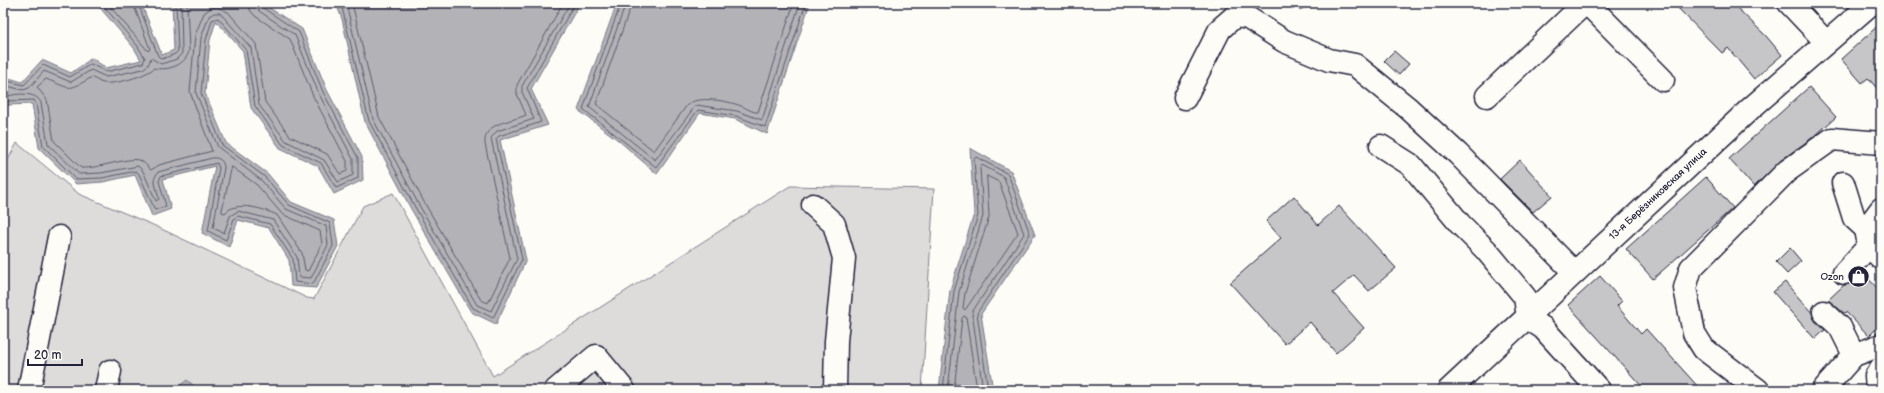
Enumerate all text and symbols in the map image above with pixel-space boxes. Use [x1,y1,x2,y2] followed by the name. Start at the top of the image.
[1607,146,1709,242] street label: 13-я Берёзниковская улица
[1846,264,1872,290] shop icon: Ozon
[1821,271,1844,283] place label: Ozon
[28,341,82,367] scale bar
[34,348,61,363] text: 20 m

